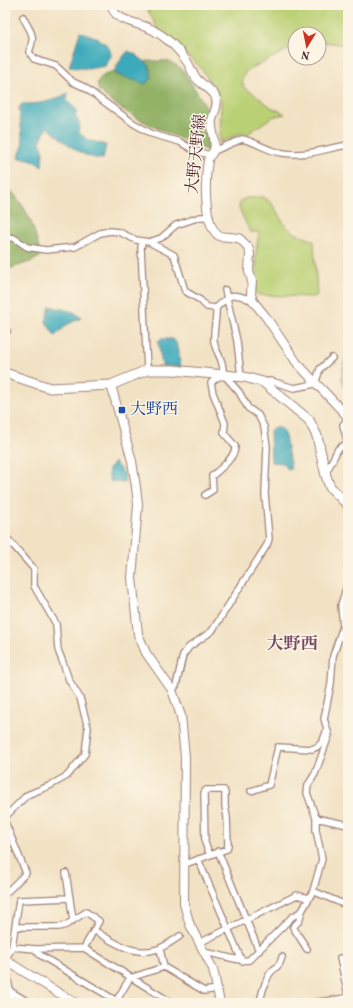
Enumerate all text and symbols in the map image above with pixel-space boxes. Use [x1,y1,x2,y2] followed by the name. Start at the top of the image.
[287,26,327,66] north arrow
[300,46,311,62] text: N
[182,113,212,195] street label: 大野天野線
[130,399,178,421] place label: 大野西
[117,405,127,415] marker: 大野西
[267,633,318,656] district label: 大野西

